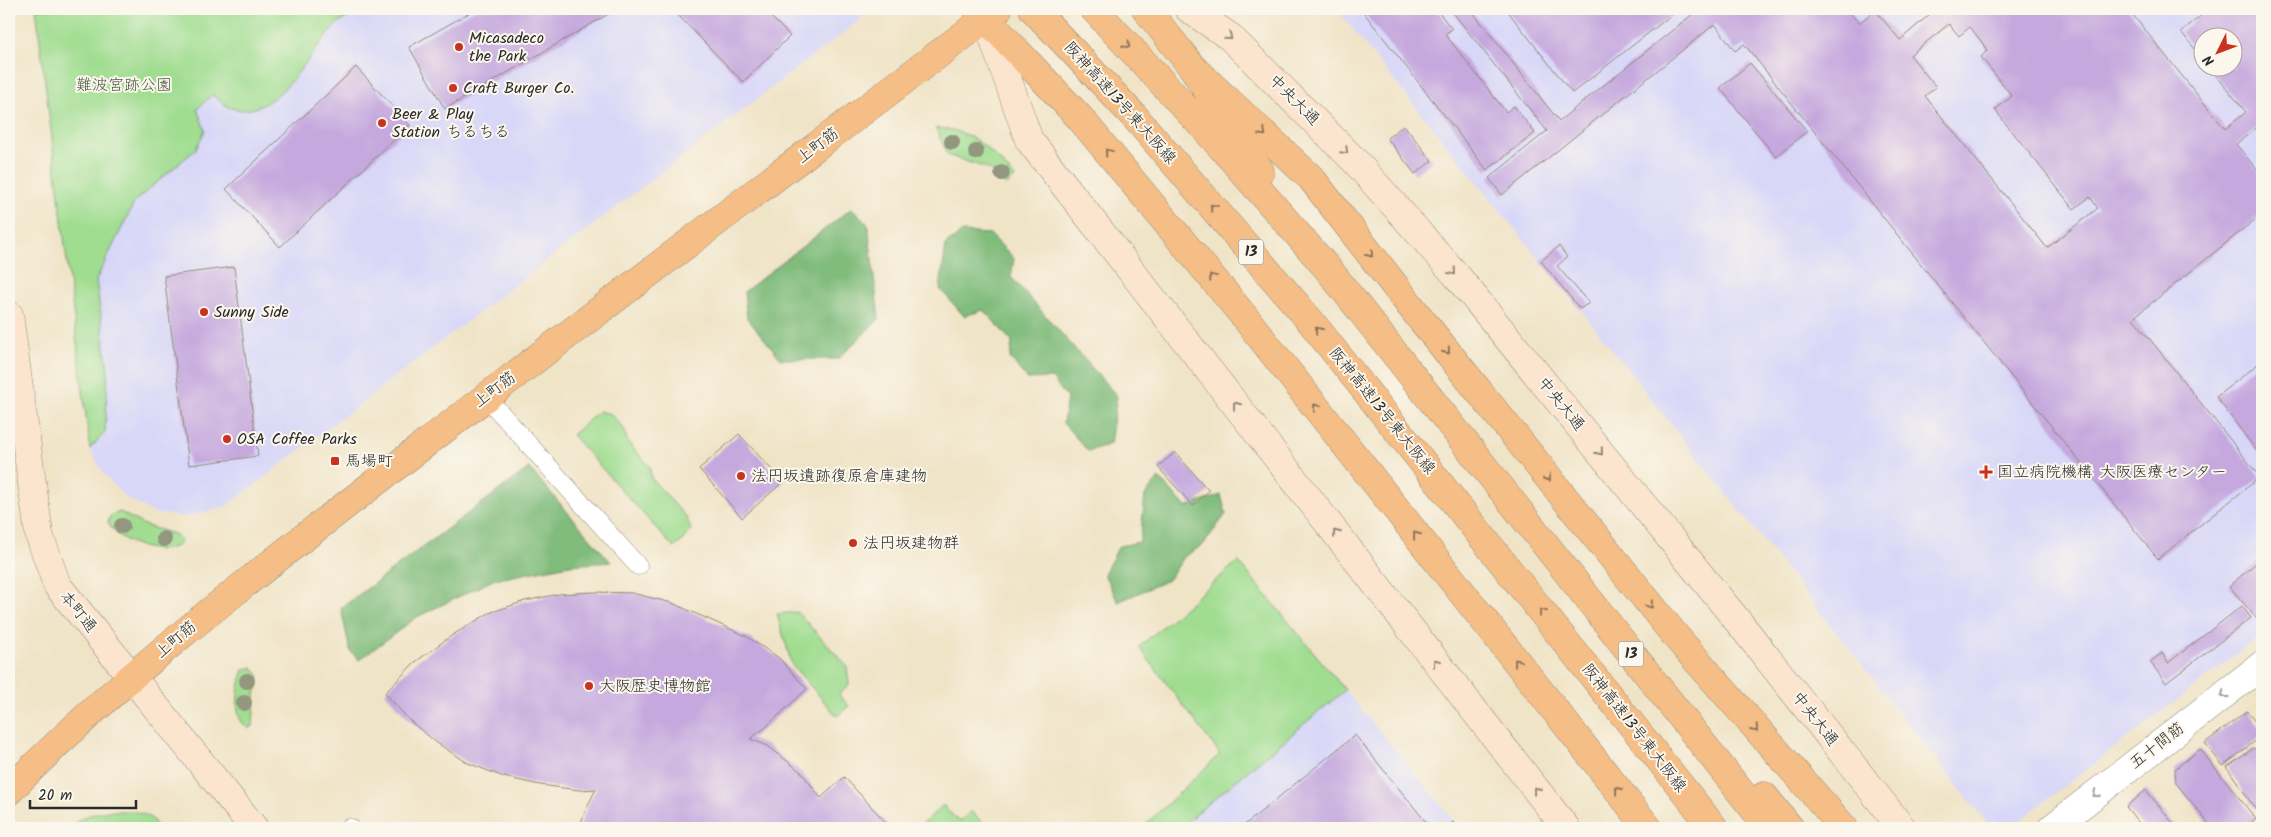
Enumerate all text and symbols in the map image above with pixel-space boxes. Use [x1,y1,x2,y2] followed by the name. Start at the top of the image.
[469,26,544,69] place label: Micasadeco the Park
[2194,28,2244,78] north arrow
[1223,32,1232,41] one-way arrow
[1058,36,1182,170] street label: 阪神高速13号東大阪線
[1121,39,1130,48] one-way arrow
[453,41,465,53] marker: Micasadeco the Park
[2198,49,2220,71] text: N
[1263,69,1325,131] street label: 中央大通
[76,73,172,98] park label: 難波宮跡公園
[463,76,574,101] place label: Craft Burger Co.
[447,82,459,94] marker: Craft Burger Co.
[392,102,510,145] place label: Beer & Play Station ちるちる
[376,117,388,129] marker: Beer & Play Station ちるちる
[791,122,845,170] street label: 上町筋
[1257,127,1266,136] one-way arrow
[1339,145,1348,154] one-way arrow
[1106,149,1114,158] one-way arrow
[1209,203,1218,212] one-way arrow
[1238,240,1264,264] road number: 13
[1364,248,1373,258] one-way arrow
[1447,266,1456,275] one-way arrow
[1209,274,1218,283] one-way arrow
[214,300,289,325] place label: Sunny Side
[198,306,210,318] marker: Sunny Side
[1315,327,1324,336] one-way arrow
[1323,342,1441,480] street label: 阪神高速13号東大阪線
[1441,346,1450,355] one-way arrow
[468,366,522,414] street label: 上町筋
[1531,371,1591,437] street label: 中央大通
[1233,401,1242,411] one-way arrow
[1313,404,1321,413] one-way arrow
[237,427,357,452] place label: OSA Coffee Parks
[221,433,233,445] marker: OSA Coffee Parks
[1595,446,1603,455] one-way arrow
[345,449,393,474] place label: 馬場町
[329,455,341,467] marker: 馬場町
[1997,460,2227,485] place label: 国立病院機構 大阪医療センター
[751,464,927,489] place label: 法円坂遺跡復原倉庫建物
[1979,465,1993,479] marker: 国立病院機構 大阪医療センター
[735,470,747,482] marker: 法円坂遺跡復原倉庫建物
[1543,472,1551,481] one-way arrow
[1333,530,1342,539] one-way arrow
[863,531,959,556] place label: 法円坂建物群
[1414,532,1422,541] one-way arrow
[847,537,859,549] marker: 法円坂建物群
[53,585,103,639] street label: 本町通
[1645,599,1654,608] one-way arrow
[1539,608,1548,617] one-way arrow
[150,615,202,665] street label: 上町筋
[1618,642,1644,666] road number: 13
[1514,658,1523,668] one-way arrow
[1575,658,1693,798] street label: 阪神高速13号東大阪線
[1433,659,1441,668] one-way arrow
[599,674,711,699] place label: 大阪歴史博物館
[583,680,595,692] marker: 大阪歴史博物館
[1785,686,1845,752] street label: 中央大通
[2221,689,2230,697] one-way arrow
[2124,716,2190,776] street label: 五十間筋
[1750,723,1759,732] one-way arrow
[30,777,136,809] scale bar
[38,784,72,808] text: 20 m
[1533,787,1541,796] one-way arrow
[1615,787,1623,796] one-way arrow
[2092,789,2101,798] one-way arrow

